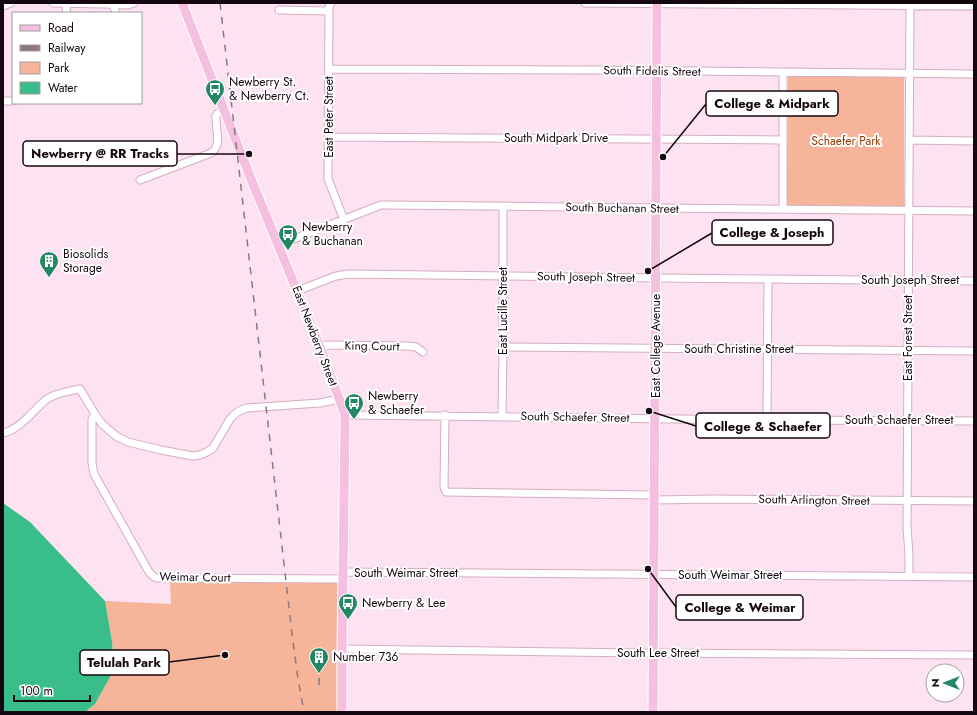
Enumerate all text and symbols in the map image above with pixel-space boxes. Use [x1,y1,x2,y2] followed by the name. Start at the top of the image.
[12,12,142,104] legend
[48,19,74,37] text: Road
[48,39,86,57] text: Railway
[48,59,70,77] text: Park
[603,61,701,81] street label: South Fidelis Street
[229,73,309,105] place label: Newberry St. & Newberry Ct.
[320,76,338,158] street label: East Peter Street
[204,78,226,106] bus stop icon: Newberry St. & Newberry Ct.
[48,79,79,97] text: Water
[706,91,838,116] callout: College & Midpark
[714,94,830,113] text: College & Midpark
[504,129,608,147] street label: South Midpark Drive
[811,132,881,150] park label: Schaefer Park
[23,141,177,166] callout: Newberry @ RR Tracks
[31,144,169,163] text: Newberry @ RR Tracks
[565,198,679,218] street label: South Buchanan Street
[302,218,363,250] place label: Newberry & Buchanan
[712,220,833,245] callout: College & Joseph
[277,223,299,251] bus stop icon: Newberry & Buchanan
[720,223,824,242] text: College & Joseph
[63,245,108,277] place label: Biosolids Storage
[38,250,60,278] building icon: Biosolids Storage
[494,267,512,355] street label: East Lucille Street
[537,267,635,287] street label: South Joseph Street
[861,271,959,289] street label: South Joseph Street
[288,283,342,389] street label: East Newberry Street
[647,294,665,398] street label: East College Avenue
[899,295,917,381] street label: East Forest Street
[344,337,400,355] street label: King Court
[684,340,794,358] street label: South Christine Street
[368,387,425,419] place label: Newberry & Schaefer
[343,392,365,420] bus stop icon: Newberry & Schaefer
[520,407,630,427] street label: South Schaefer Street
[845,411,953,429] street label: South Schaefer Street
[696,413,830,438] callout: College & Schaefer
[704,417,823,436] text: College & Schaefer
[758,490,870,510] street label: South Arlington Street
[354,564,458,582] street label: South Weimar Street
[678,566,782,584] street label: South Weimar Street
[159,567,231,587] street label: Weimar Court
[337,592,359,620] bus stop icon: Newberry & Lee
[362,594,445,612] place label: Newberry & Lee
[676,595,803,620] callout: College & Weimar
[684,598,796,617] text: College & Weimar
[617,644,699,662] street label: South Lee Street
[308,646,330,674] building icon: Number 736
[333,648,399,666] place label: Number 736
[80,650,169,675] callout: Telulah Park
[87,653,161,672] text: Telulah Park
[925,663,965,703] north arrow
[14,677,90,703] scale bar
[927,679,943,687] text: N
[20,682,53,700] text: 100 m

